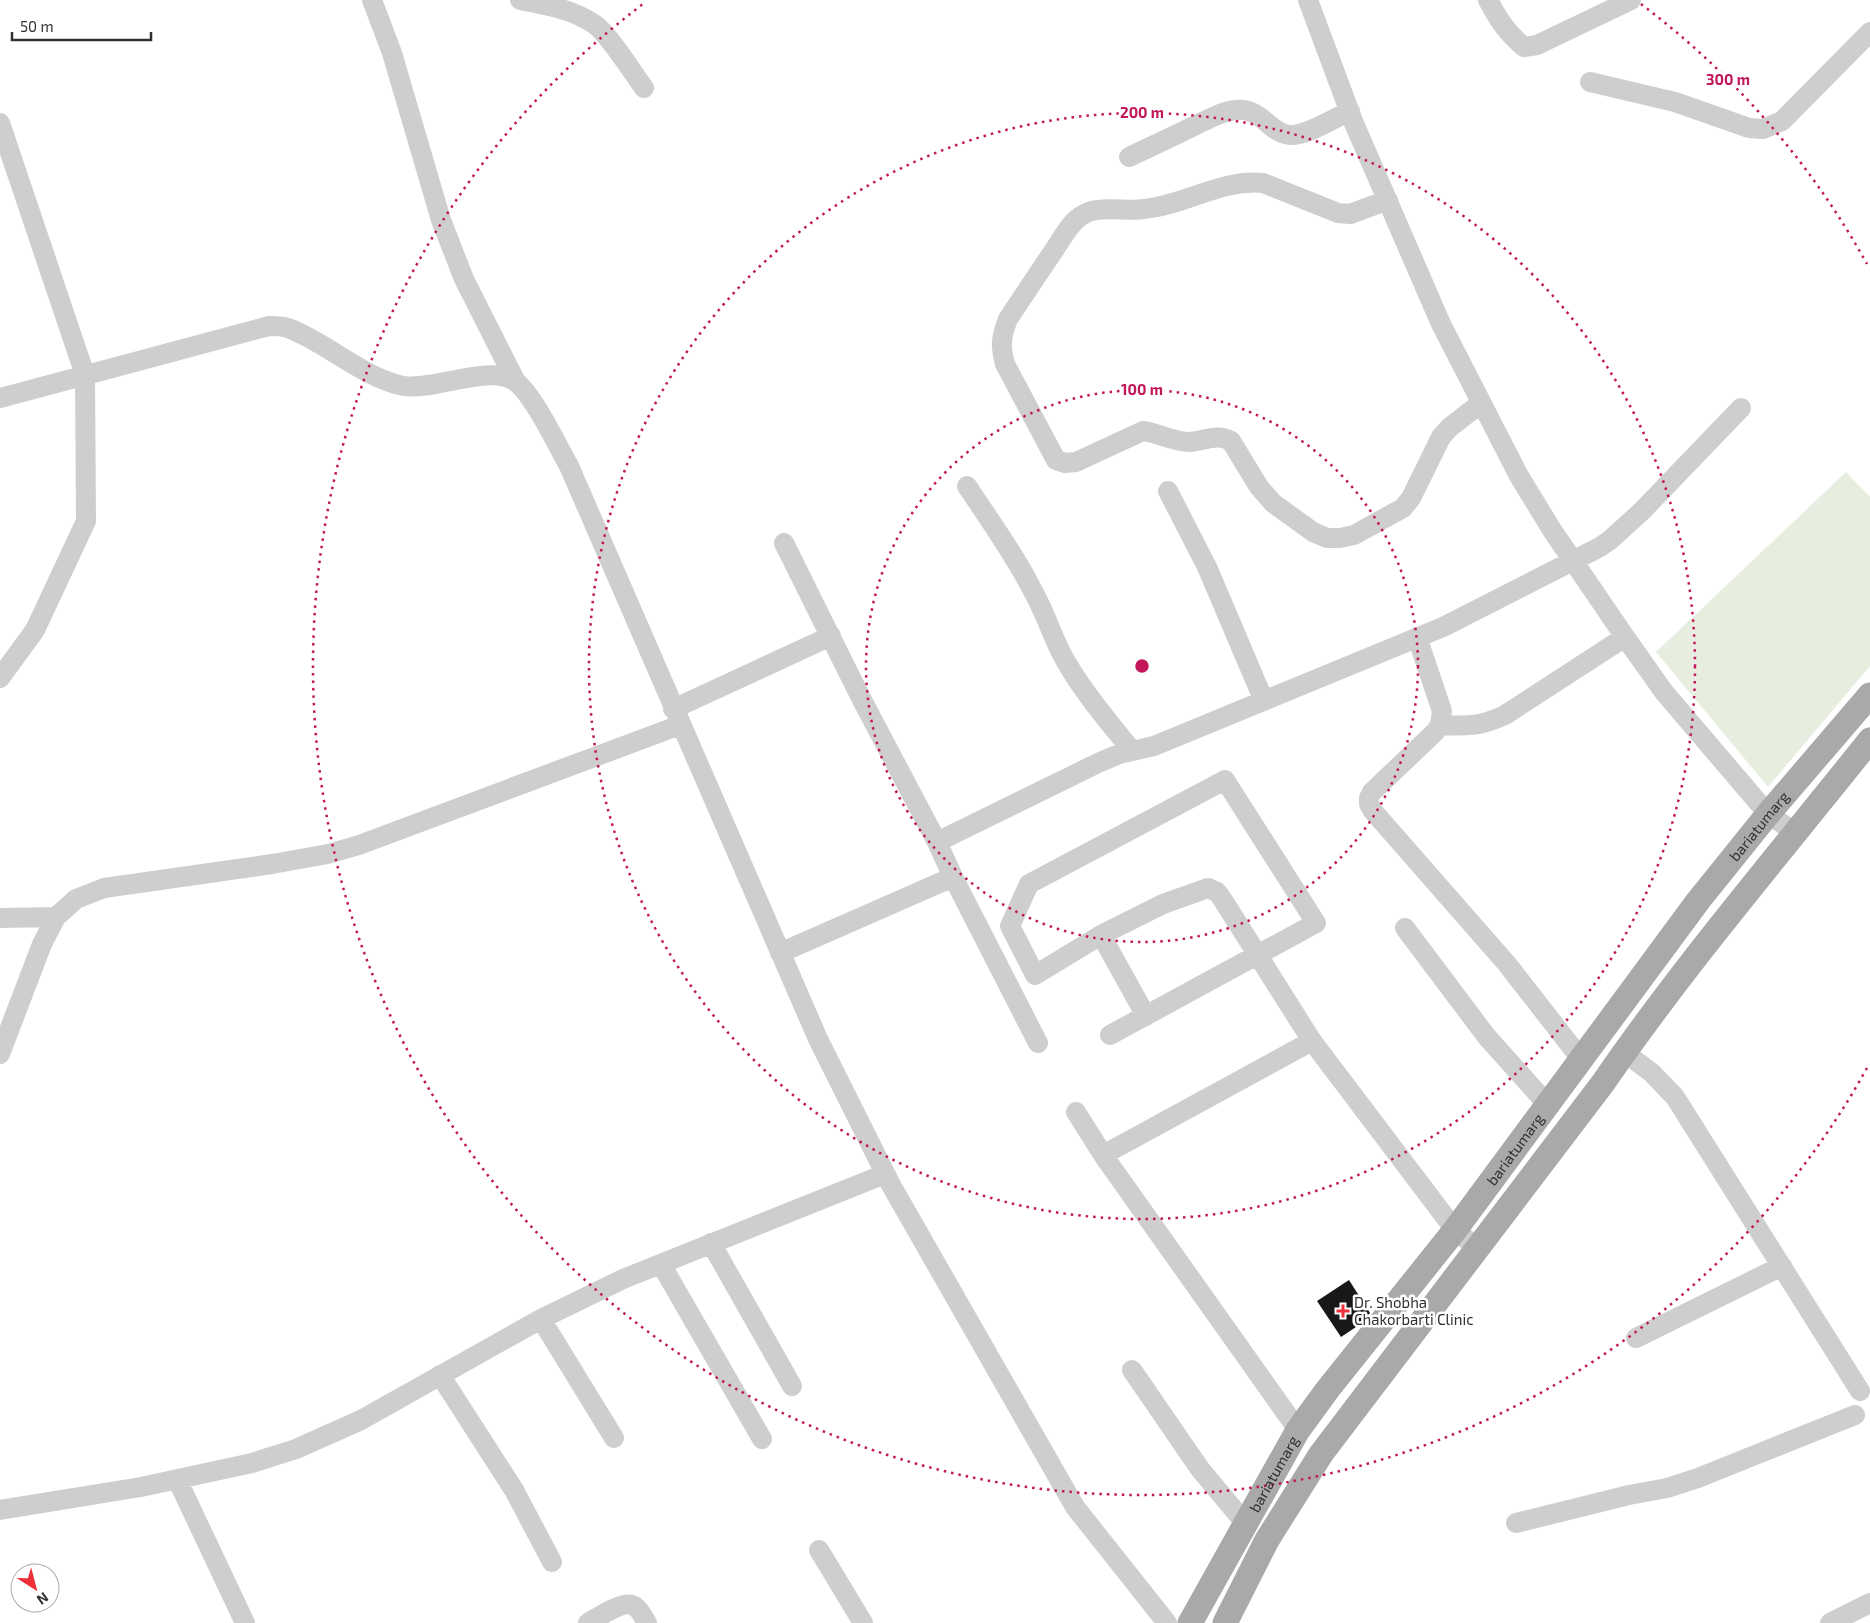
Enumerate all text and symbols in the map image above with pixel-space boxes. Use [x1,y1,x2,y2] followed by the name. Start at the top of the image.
[12,10,151,42] scale bar
[20,17,54,35] text: 50 m
[1706,70,1750,88] text: 300 m
[1120,103,1164,121] text: 200 m
[1121,380,1163,398] text: 100 m
[1133,657,1151,675] centre of rings
[1725,787,1793,864] street label: bariatumarg
[1482,1109,1548,1189] street label: bariatumarg
[1354,1293,1474,1328] place label: Dr. Shobha Chakorbarti Clinic
[1336,1304,1350,1318] marker: Dr. Shobha Chakorbarti Clinic
[1245,1432,1302,1515] street label: bariatumarg
[10,1563,60,1613] north arrow
[34,1589,52,1609] text: N

